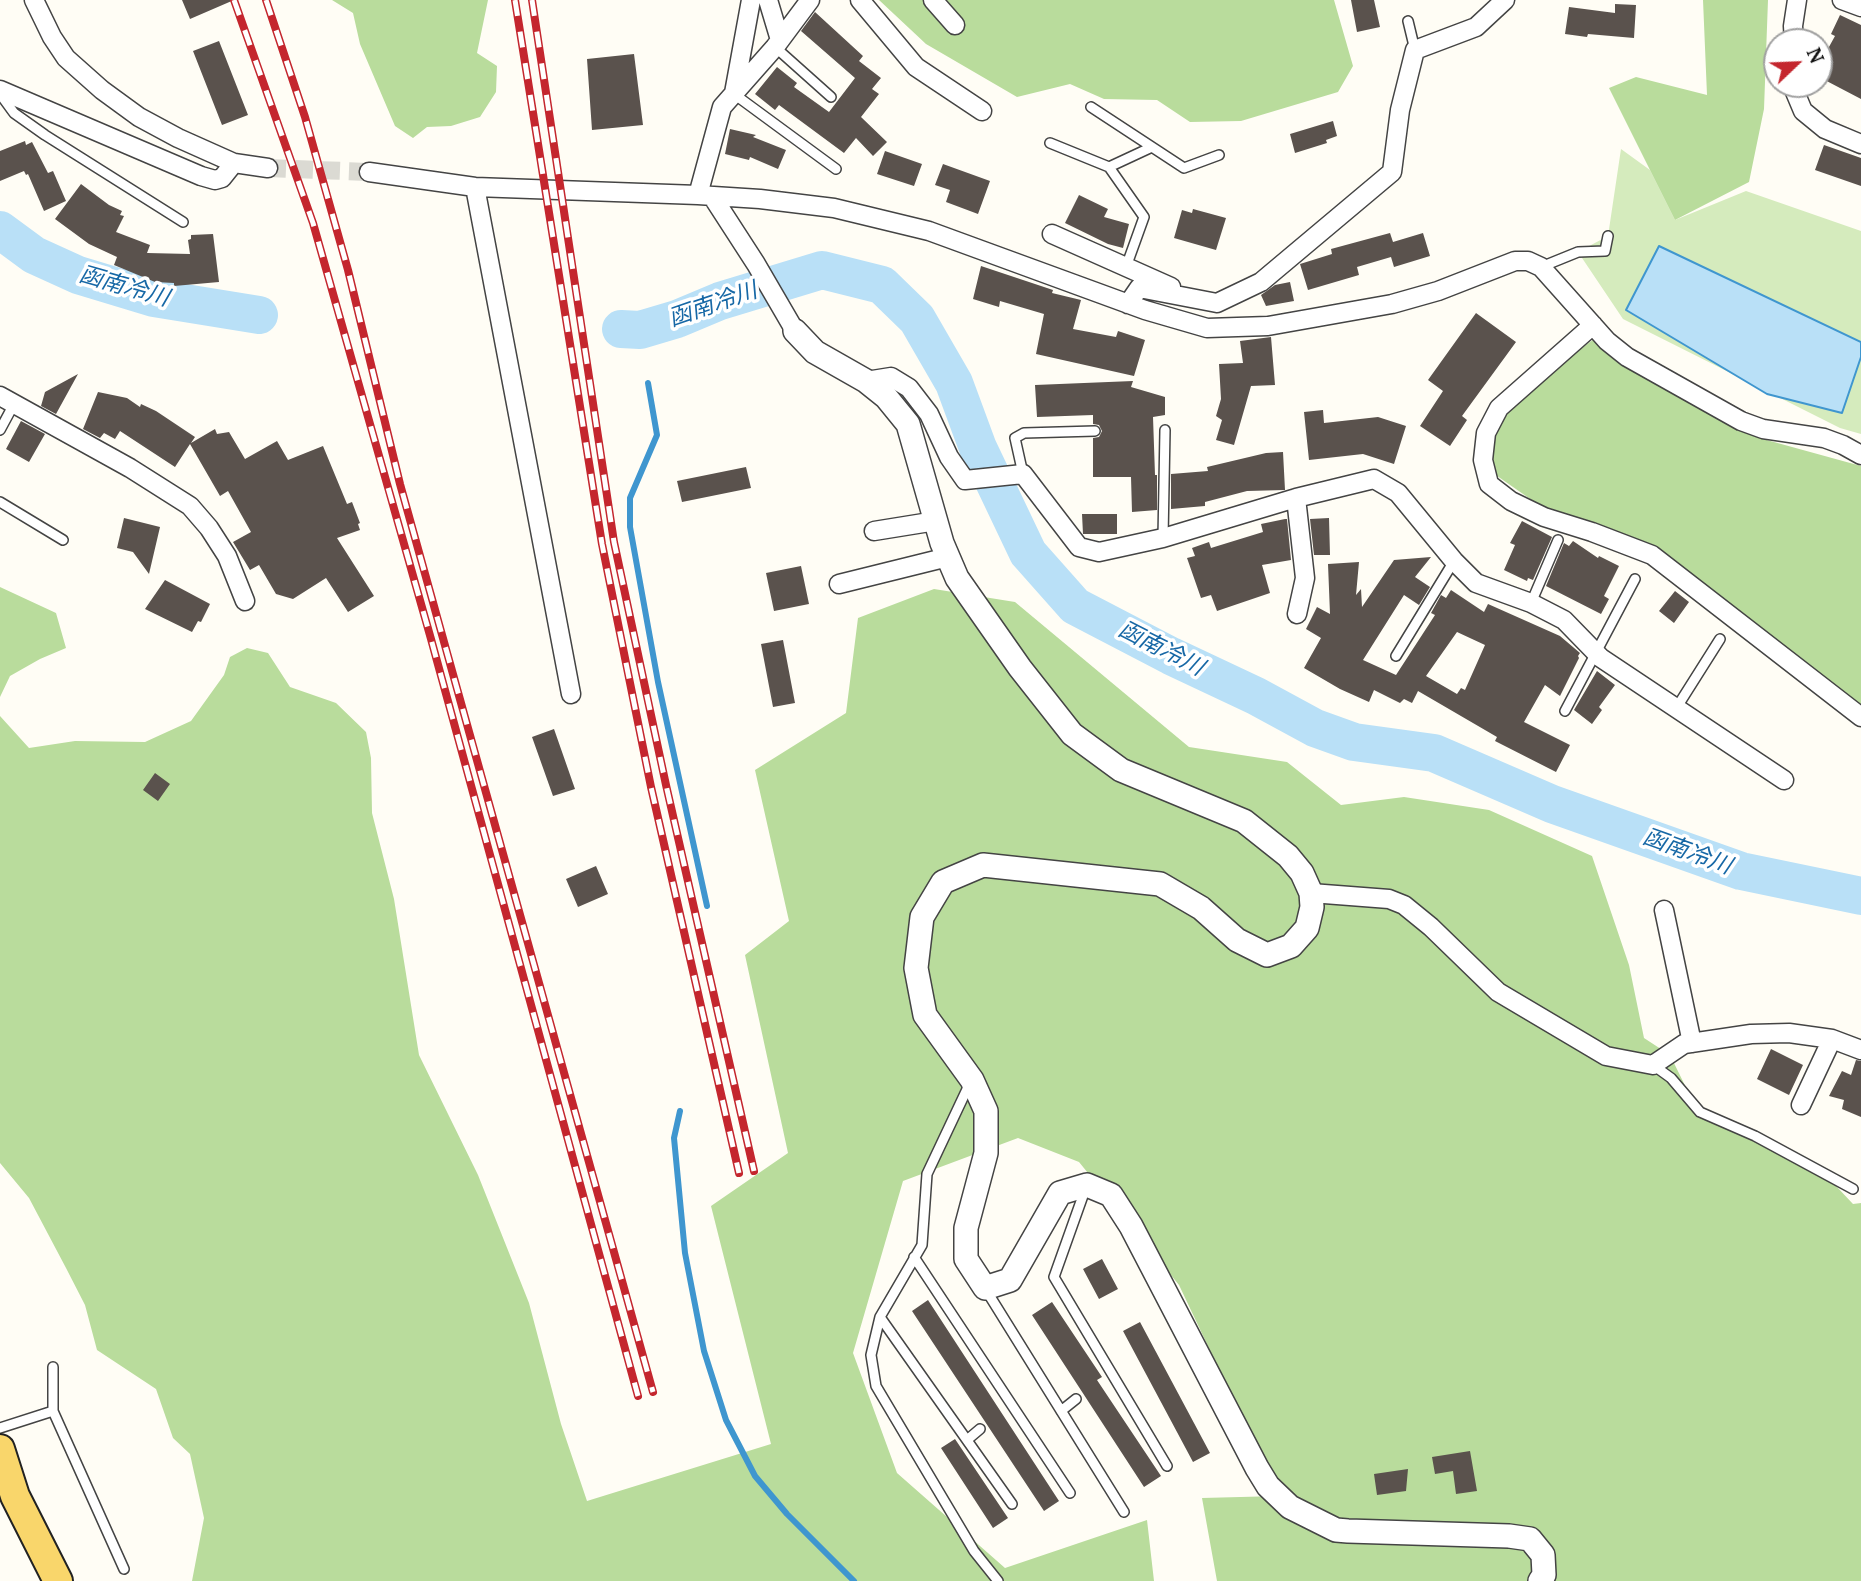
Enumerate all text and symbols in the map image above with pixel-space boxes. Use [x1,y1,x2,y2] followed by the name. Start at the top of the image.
[1763,28,1833,98] north arrow
[1802,44,1830,67] text: N
[76,261,172,313] water label: 函南冷川
[665,277,761,333] water label: 函南冷川
[1114,616,1208,682] water label: 函南冷川
[1639,823,1735,881] water label: 函南冷川

